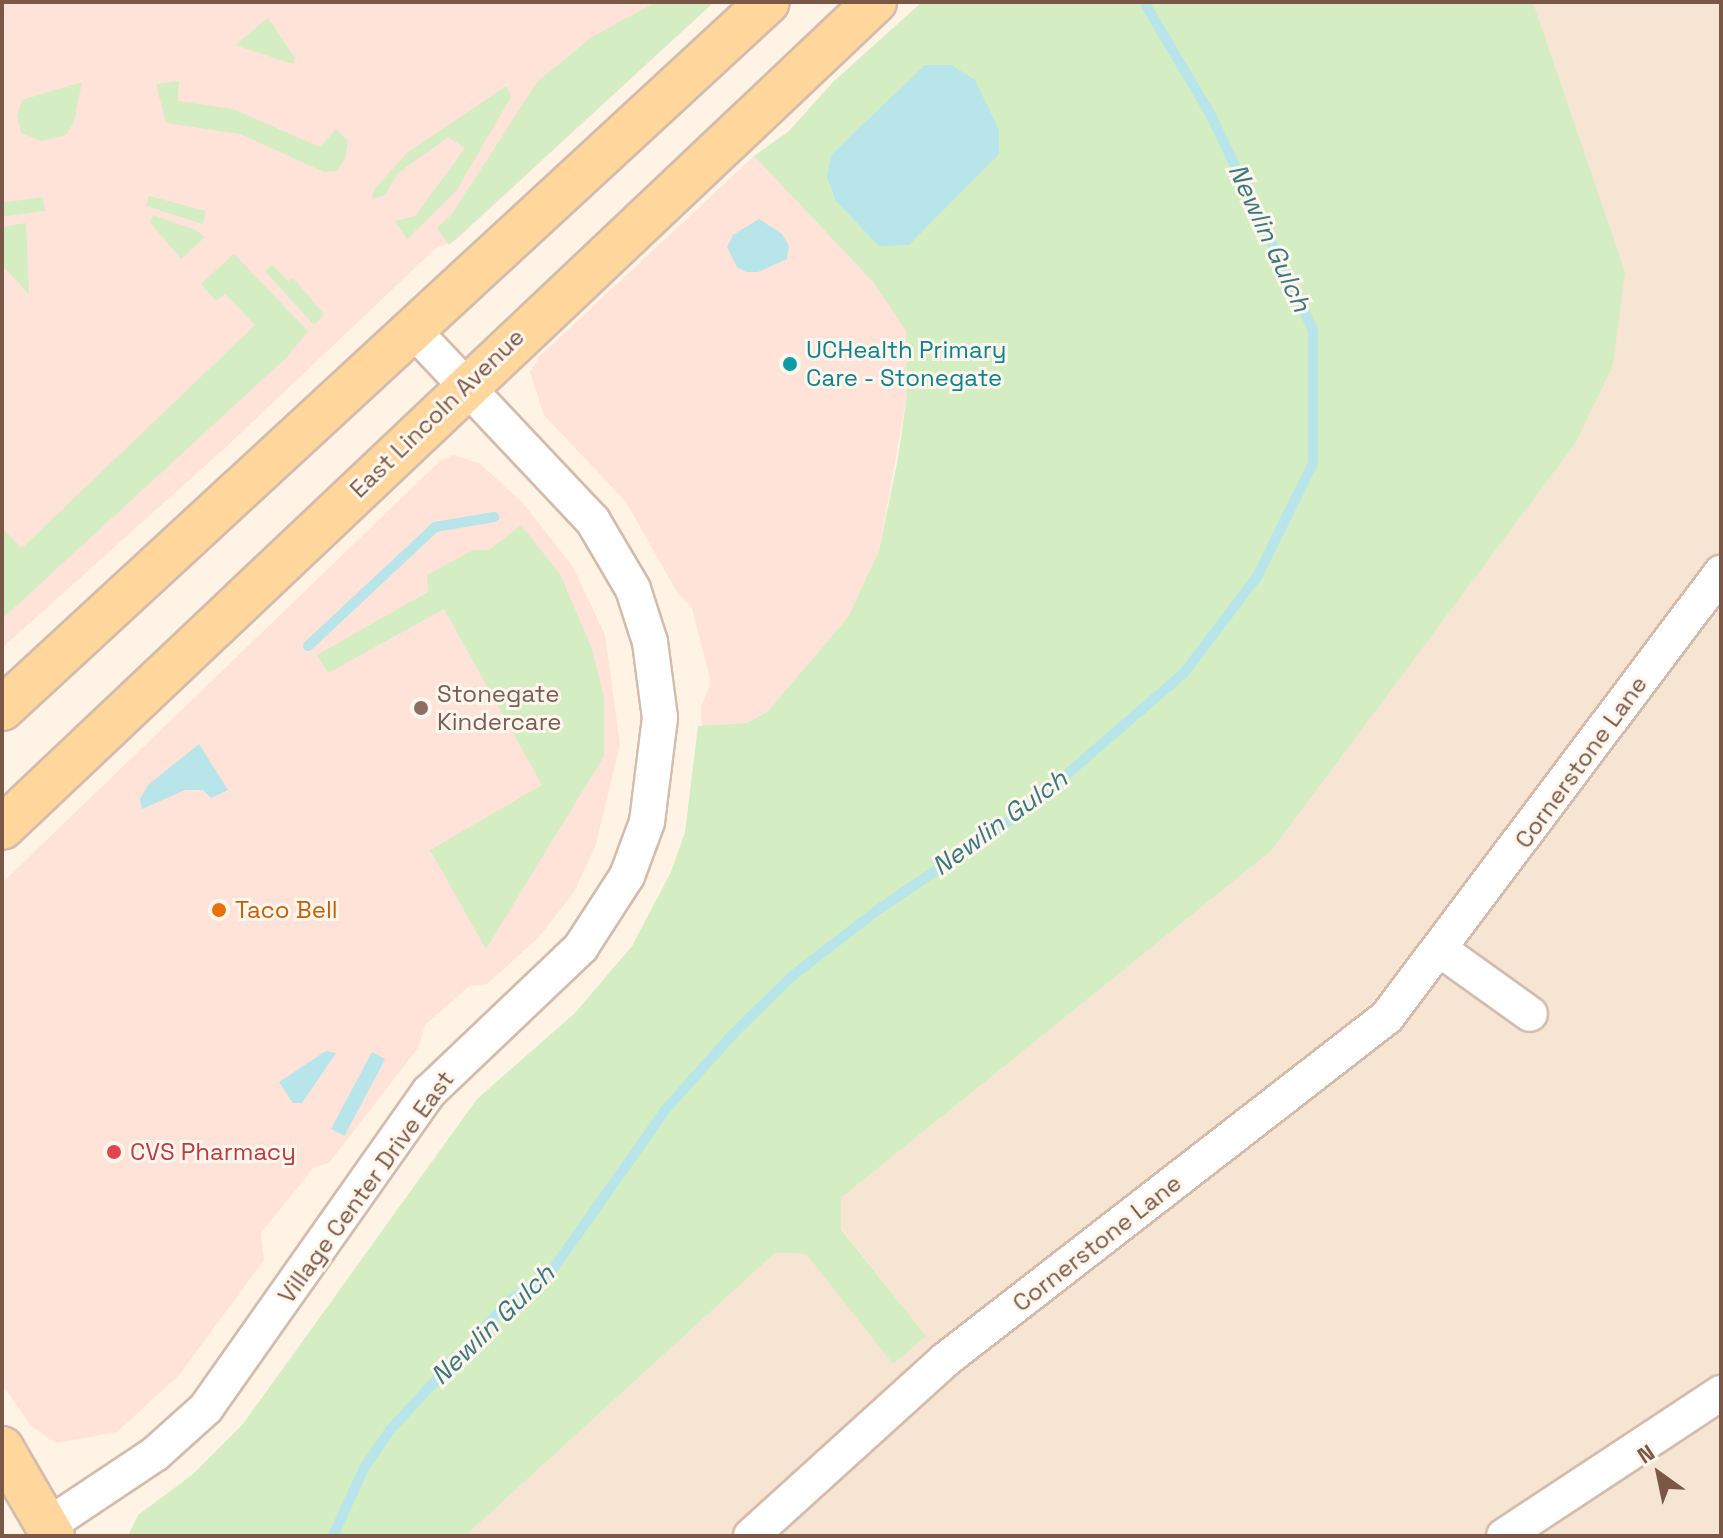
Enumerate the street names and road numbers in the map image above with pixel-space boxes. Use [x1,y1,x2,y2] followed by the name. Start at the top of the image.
[344,322,530,504] street label: East Lincoln Avenue
[1509,670,1653,854] street label: Cornerstone Lane
[272,1065,460,1309] street label: Village Center Drive East
[1007,1168,1187,1318] street label: Cornerstone Lane

